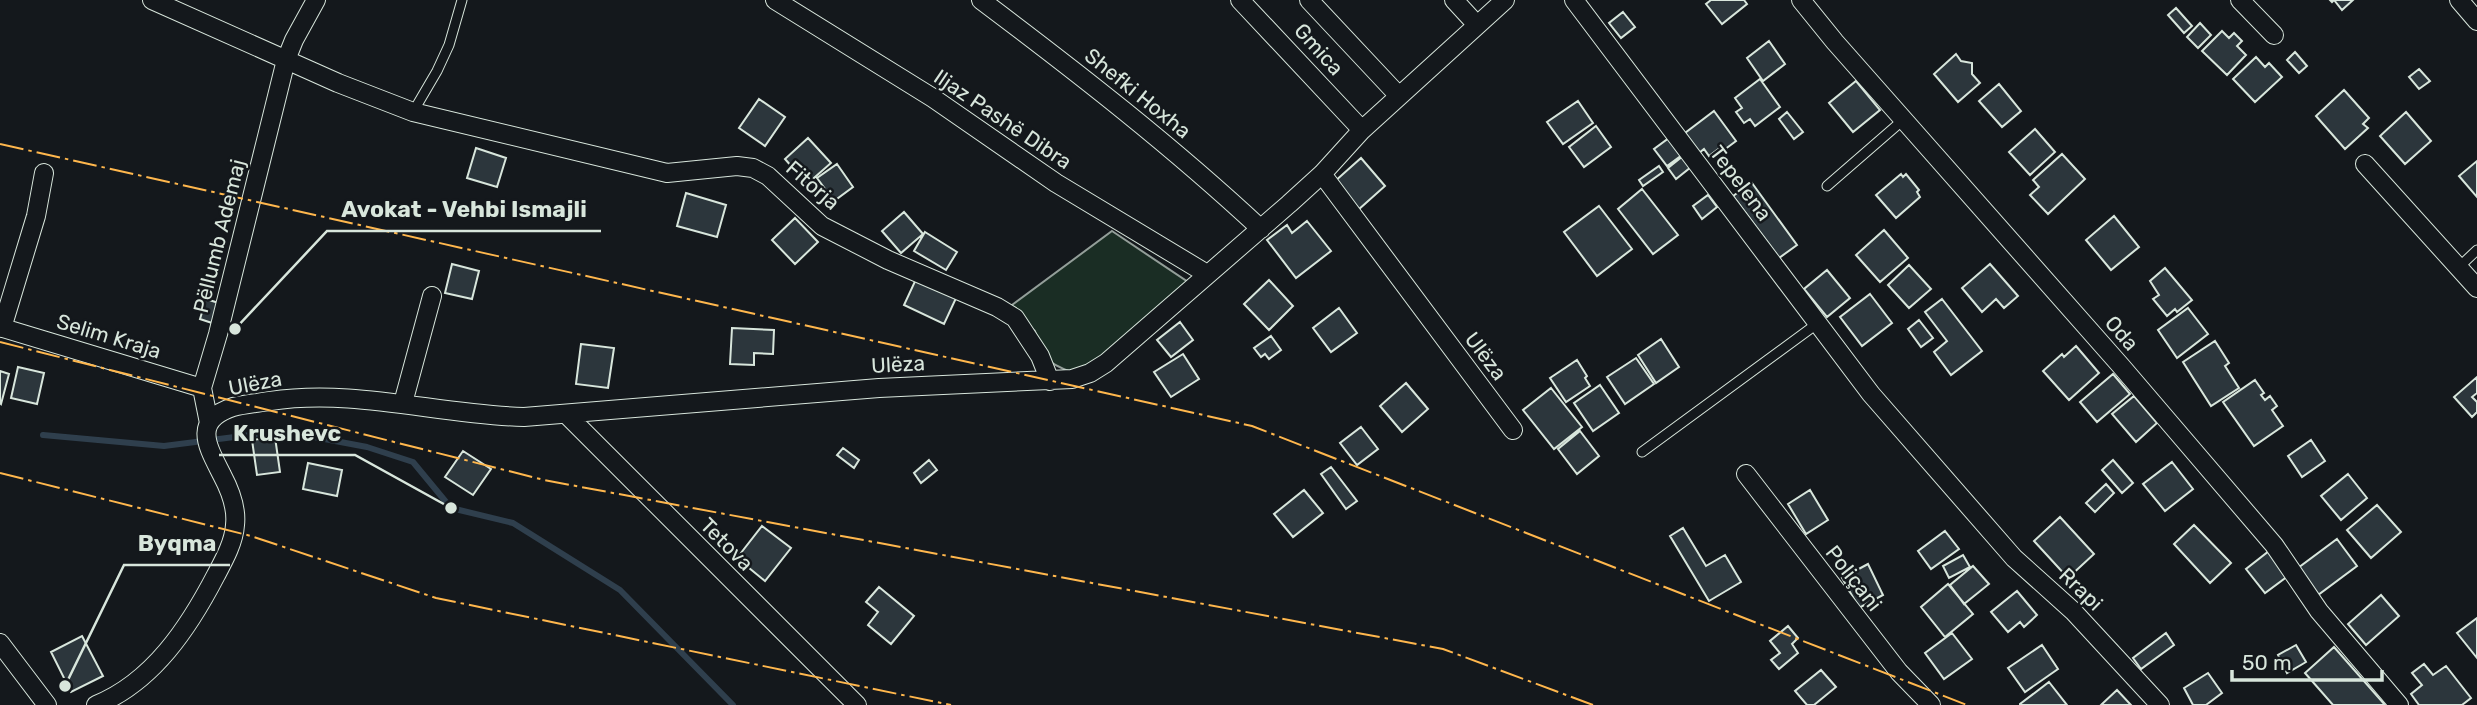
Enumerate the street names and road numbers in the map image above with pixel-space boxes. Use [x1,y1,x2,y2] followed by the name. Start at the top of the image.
[1289,18,1349,80] street label: Gmica
[1080,43,1196,143] street label: Shefki Hoxha
[930,64,1076,174] street label: Iljaz Pashë Dibra
[1705,141,1777,225] street label: Tepelena
[781,155,845,215] street label: Fitorja
[188,156,250,316] street label: Pëllumb Ademaj
[54,308,164,364] street label: Selim Kraja
[2100,310,2144,356] street label: Oda
[1460,327,1512,385] street label: Ulëza
[870,350,926,378] street label: Ulëza
[226,366,284,400] street label: Ulëza
[695,512,759,576] street label: Tetova
[1821,540,1887,616] street label: Poliçani
[2054,562,2108,616] street label: Rrapi

